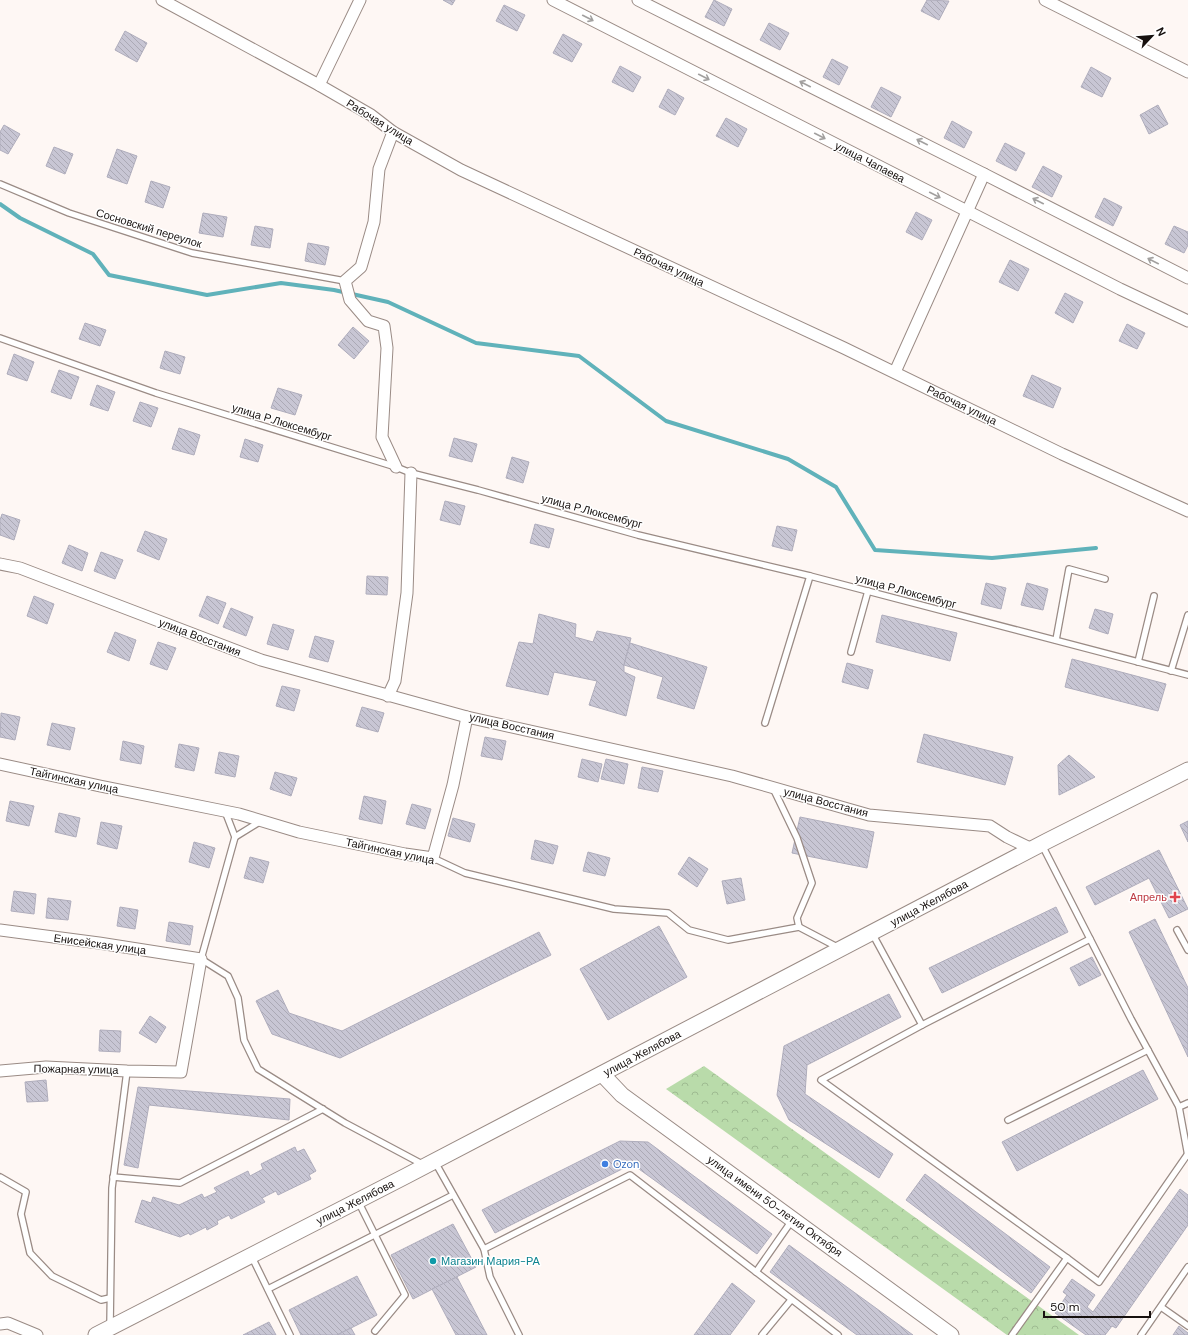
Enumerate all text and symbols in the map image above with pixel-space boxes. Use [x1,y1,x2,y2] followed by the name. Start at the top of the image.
[582,15,594,22] one-way arrow
[1132,16,1172,56] north arrow
[1153,25,1169,38] text: N
[698,74,710,81] one-way arrow
[800,80,812,87] one-way arrow
[344,96,417,149] street label: Рабочая улица
[813,133,825,140] one-way arrow
[833,138,908,186] street label: улица Чапаева
[916,138,928,146] one-way arrow
[929,192,941,199] one-way arrow
[1032,197,1044,204] one-way arrow
[94,205,204,251] street label: Сосновский переулок
[631,245,707,290] street label: Рабочая улица
[1148,256,1160,264] one-way arrow
[925,382,1000,428] street label: Рабочая улица
[230,400,334,444] street label: улица Р.Люксембург
[540,491,644,531] street label: улица Р.Люксембург
[854,571,958,611] street label: улица Р.Люксембург
[157,615,243,659] street label: улица Восстания
[468,709,556,743] street label: улица Восстания
[28,764,121,796] street label: Тайгинская улица
[782,784,870,820] street label: улица Восстания
[344,835,437,867] street label: Тайгинская улица
[888,876,971,929] street label: улица Желябова
[1130,890,1167,904] place label: Апрель
[1170,892,1180,902] marker: Апрель
[53,931,148,958] street label: Енисейская улица
[601,1026,684,1079] street label: улица Желябова
[33,1061,119,1077] street label: Пожарная улица
[705,1152,845,1260] street label: улица имени 50-летия Октября
[613,1157,639,1171] place label: Ozon
[600,1159,610,1169] marker: Ozon
[314,1176,397,1228] street label: улица Желябова
[441,1254,541,1268] place label: Магазин Мария-РА
[428,1256,438,1266] marker: Магазин Мария-РА
[1044,1293,1150,1319] scale bar
[1050,1299,1079,1315] text: 50 m

